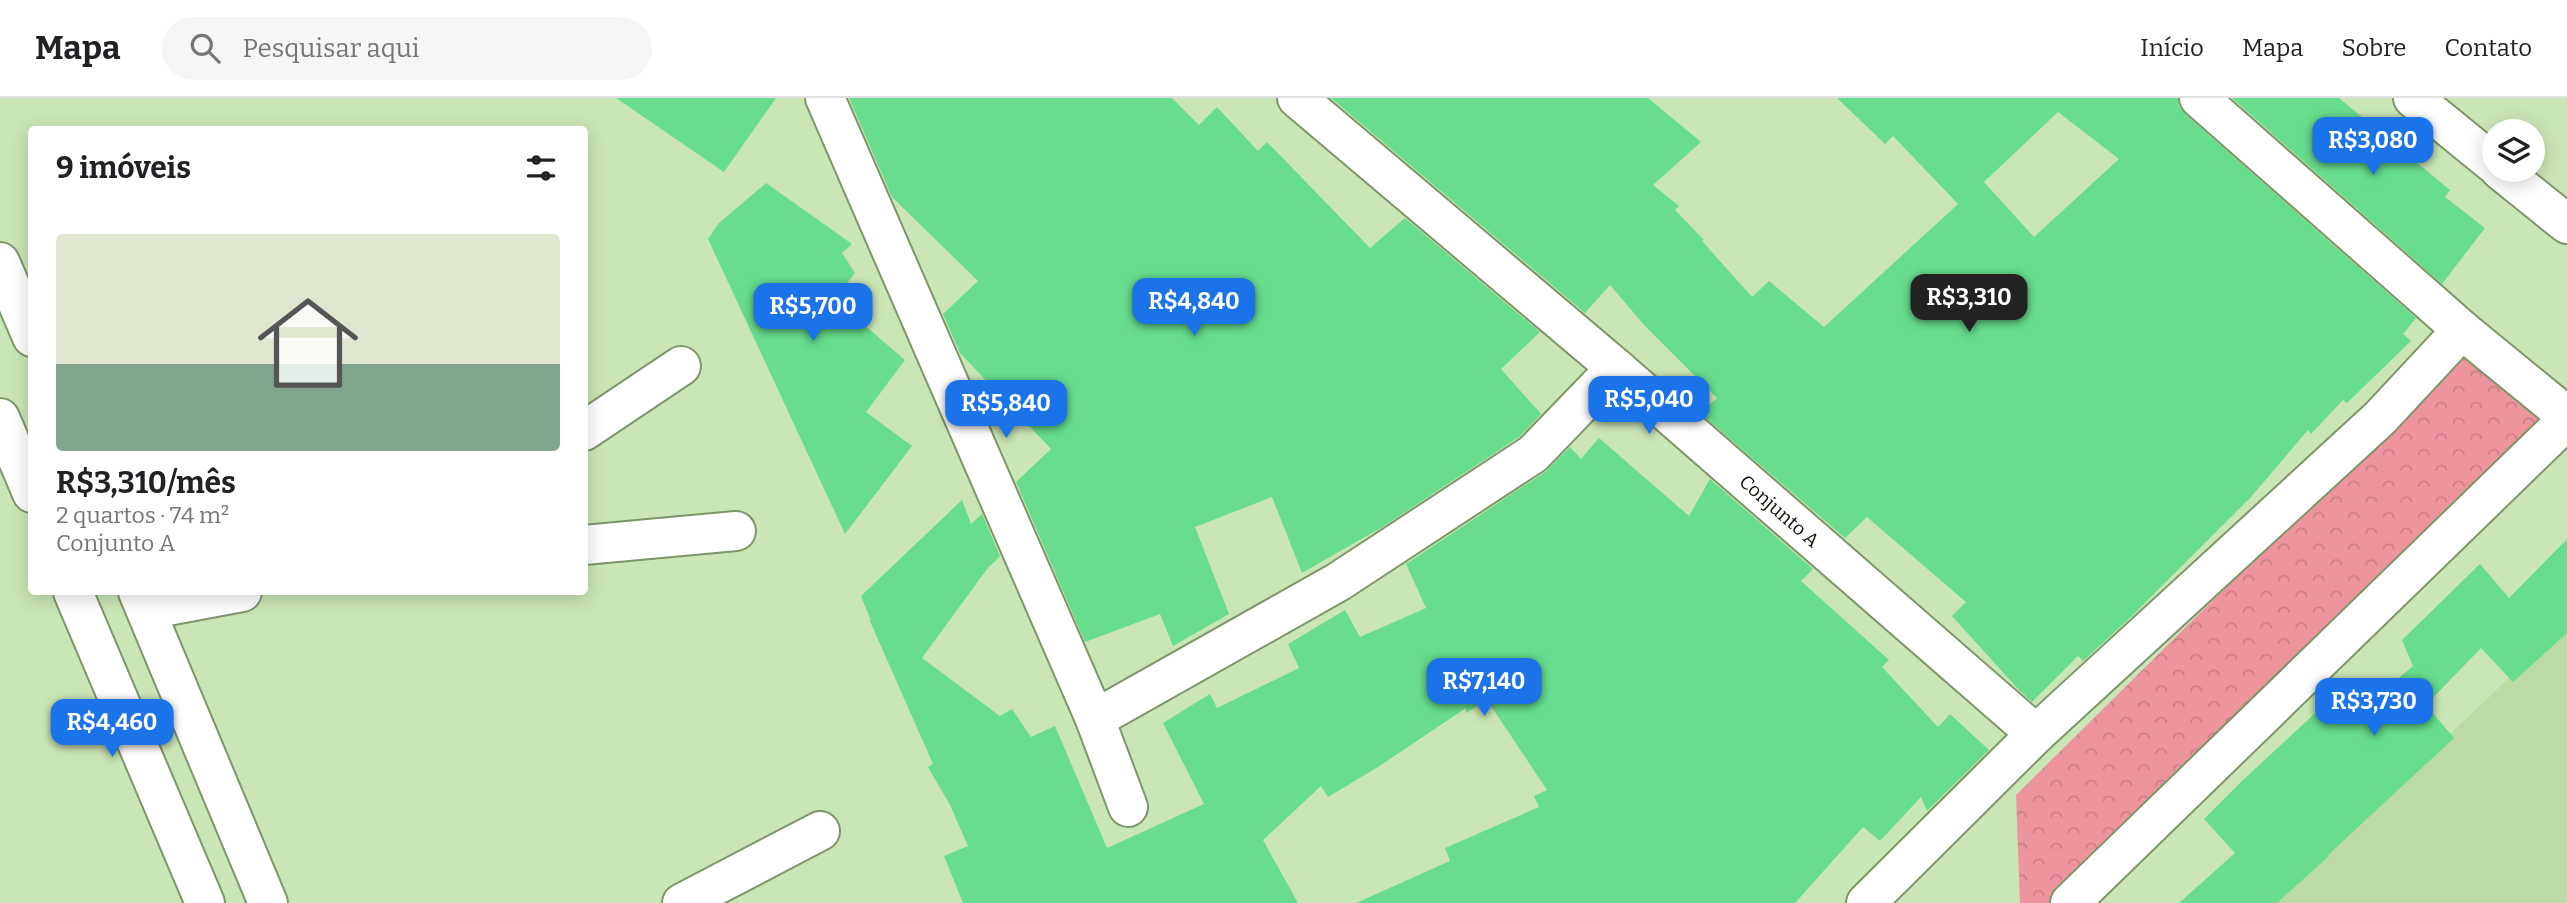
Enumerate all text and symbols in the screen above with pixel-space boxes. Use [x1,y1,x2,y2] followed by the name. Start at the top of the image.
[162,17,652,80] search box
[35,28,120,68] text: Mapa
[186,29,224,67] icon: search
[242,33,420,64] text: Pesquisar aqui
[2140,34,2204,62] text: Início
[2242,34,2303,62] text: Mapa
[2341,34,2406,62] text: Sobre
[2444,34,2532,62] text: Contato
[2308,118,2438,177] pin: R$3,080
[2482,119,2545,182] map controls
[2482,119,2545,182] button: layers
[2328,126,2418,154] text: R$3,080
[522,149,560,187] icon: filters
[56,150,191,186] text: 9 imóveis
[1904,274,2034,334] pin: R$3,310
[1129,278,1259,338] pin: R$4,840
[245,280,371,406] icon: home
[1926,283,2012,311] text: R$3,310
[748,284,878,343] pin: R$5,700
[1148,287,1240,315] text: R$4,840
[769,292,857,320] text: R$5,700
[1584,376,1714,436] pin: R$5,040
[941,380,1071,440] pin: R$5,840
[1604,385,1694,413] text: R$5,040
[961,389,1051,417] text: R$5,840
[56,465,236,501] text: R$3,310/mês
[1735,470,1825,552] street label: Conjunto A
[56,501,229,529] text: 2 quartos · 74 m²
[56,529,175,557] text: Conjunto A
[1419,658,1549,718] pin: R$7,140
[1443,667,1525,695] text: R$7,140
[2309,678,2439,738] pin: R$3,730
[2331,687,2417,715] text: R$3,730
[47,700,177,759] pin: R$4,460
[67,708,157,736] text: R$4,460

